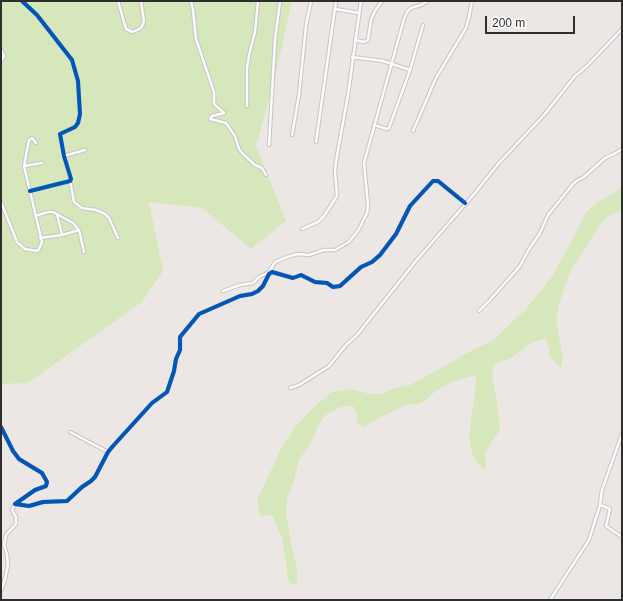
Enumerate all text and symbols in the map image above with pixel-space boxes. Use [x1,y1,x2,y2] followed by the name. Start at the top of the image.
[487,8,577,34] scale bar
[492,16,525,30] text: 200 m

